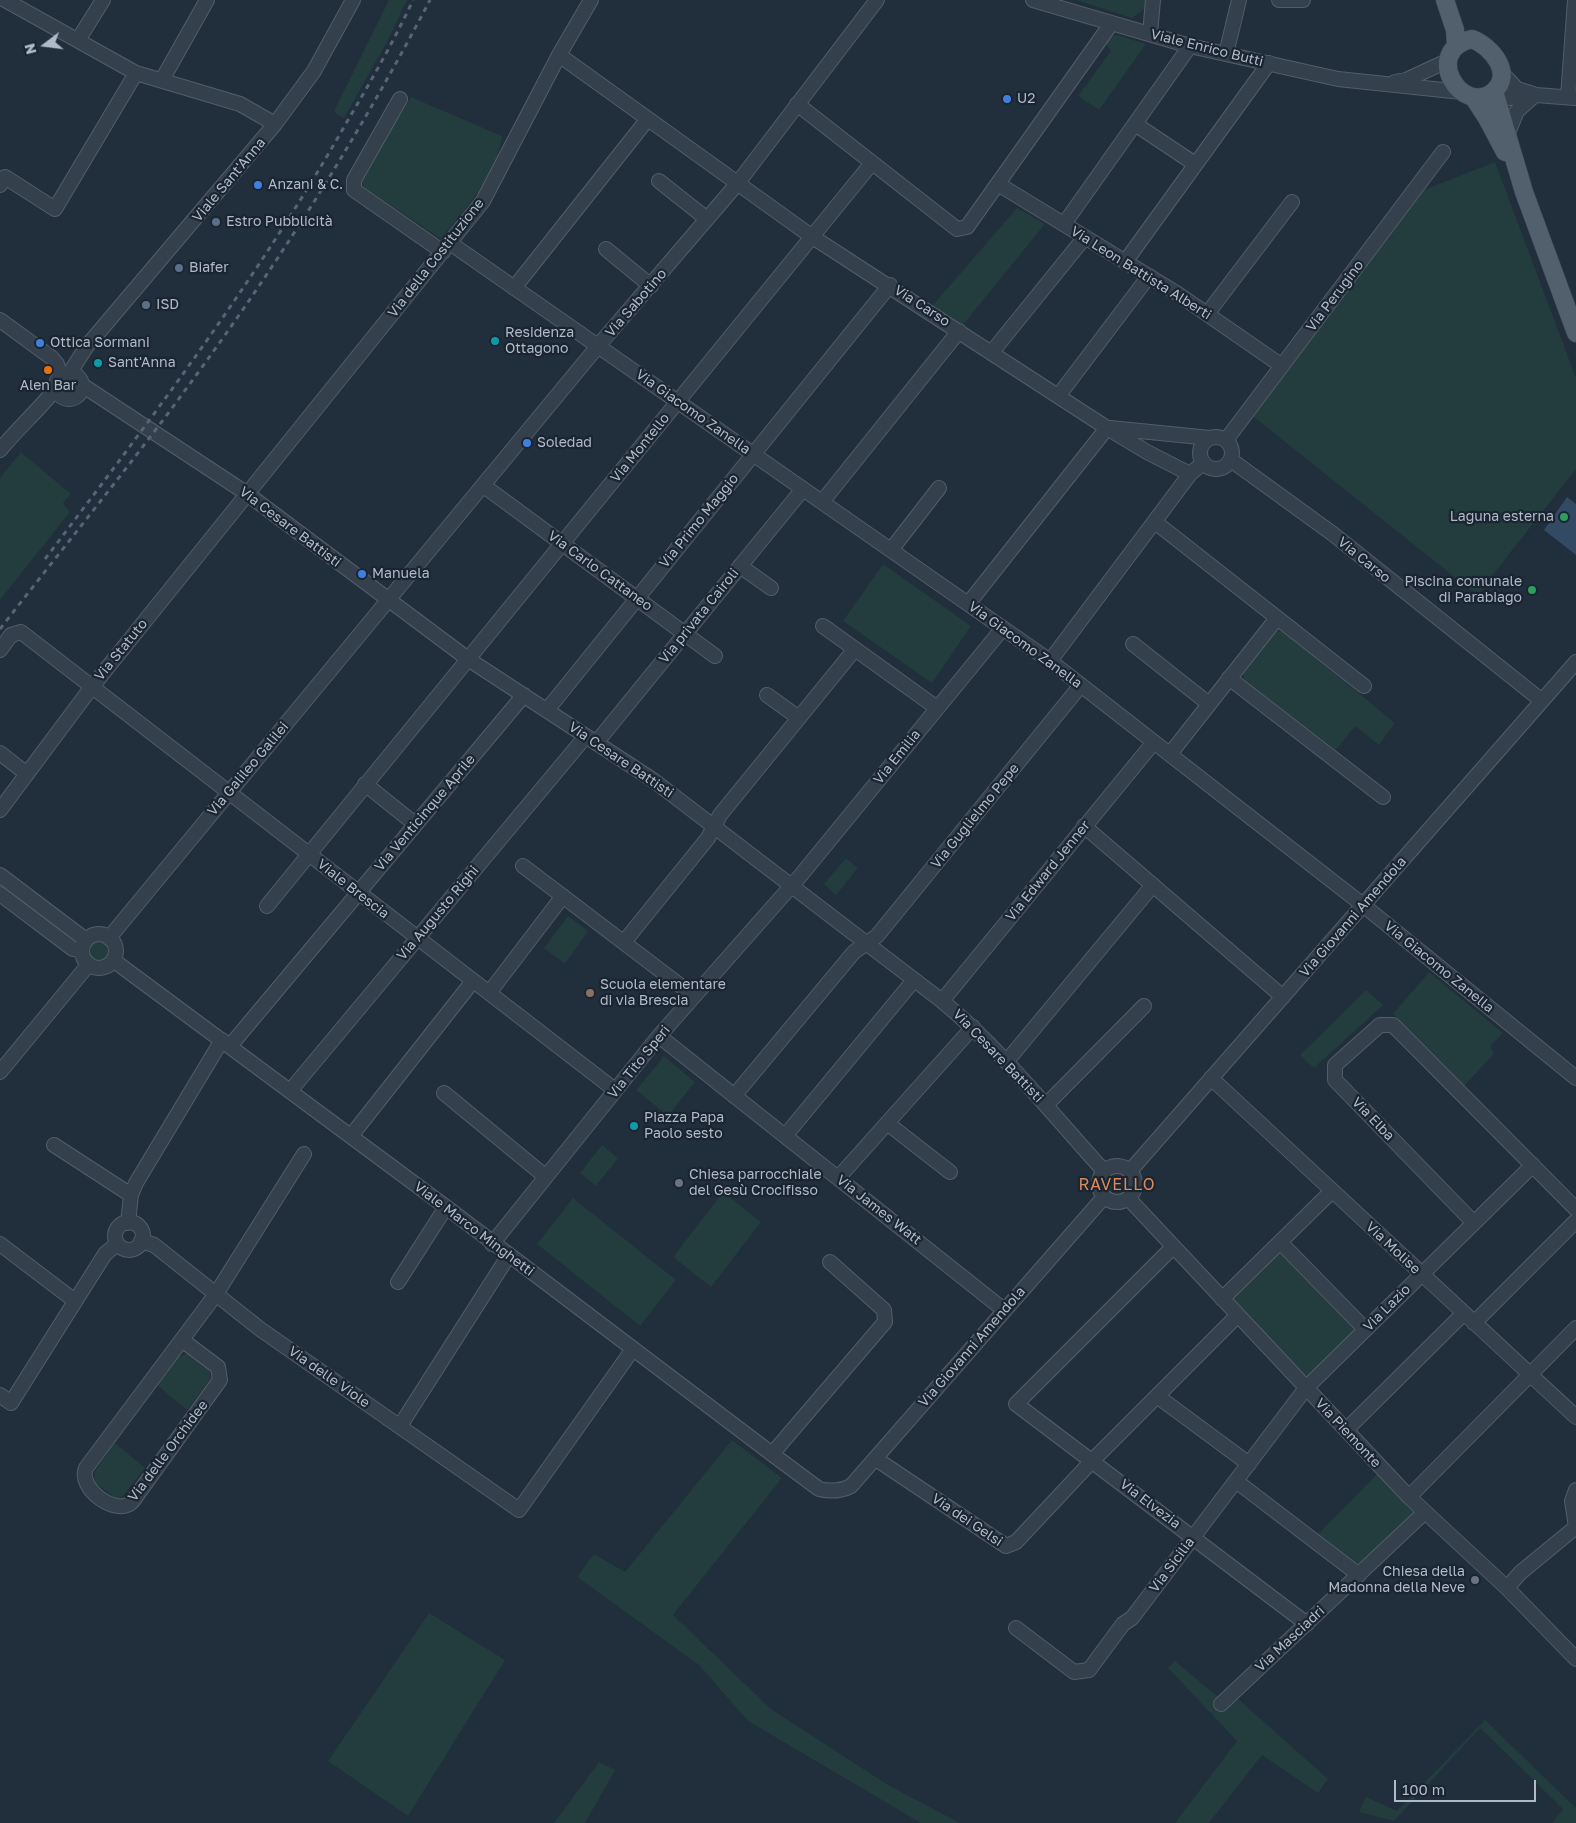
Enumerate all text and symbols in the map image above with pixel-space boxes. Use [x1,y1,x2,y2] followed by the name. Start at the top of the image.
[20,20,70,70] north arrow
[1149,26,1265,70] street label: Viale Enrico Butti
[20,42,40,56] text: N
[1017,91,1035,107] place label: U2
[1001,93,1013,105] marker: U2
[189,135,269,225] street label: Viale Sant'Anna
[268,177,343,193] place label: Anzani & C.
[252,179,264,191] marker: Anzani & C.
[384,195,488,321] street label: Via della Costituzione
[226,214,333,230] place label: Estro Pubblicità
[210,216,222,228] marker: Estro Pubblicità
[1068,223,1214,323] street label: Via Leon Battista Alberti
[1303,257,1367,335] street label: Via Perugino
[189,260,229,276] place label: Biafer
[173,262,185,274] marker: Biafer
[602,265,670,341] street label: Via Sabotino
[891,282,953,330] street label: Via Carso
[156,297,179,313] place label: ISD
[140,299,152,311] marker: ISD
[505,325,574,358] place label: Residenza Ottagono
[50,335,150,351] place label: Ottica Sormani
[489,335,501,347] marker: Residenza Ottagono
[34,337,46,349] marker: Ottica Sormani
[108,355,176,371] place label: Sant'Anna
[92,357,104,369] marker: Sant'Anna
[42,364,54,376] marker: Alen Bar
[632,366,754,458] street label: Via Giacomo Zanella
[20,378,76,394] place label: Alen Bar
[607,410,673,486] street label: Via Montello
[537,435,592,451] place label: Soledad
[521,437,533,449] marker: Soledad
[656,470,742,572] street label: Via Primo Maggio
[236,483,344,571] street label: Via Cesare Battisti
[1450,509,1554,525] place label: Laguna esterna
[1558,511,1570,523] marker: Laguna esterna
[544,527,656,615] street label: Via Carlo Cattaneo
[1334,534,1394,586] street label: Via Carso
[655,565,743,667] street label: Via privata Cairoli
[372,566,430,582] place label: Manuela
[356,568,368,580] marker: Manuela
[1404,574,1522,606] place label: Piscina comunale di Parabiago
[1526,584,1538,596] marker: Piscina comunale di Parabiago
[965,598,1085,692] street label: Via Giacomo Zanella
[91,616,151,684] street label: Via Statuto
[204,719,292,819] street label: Via Galileo Galilei
[565,719,677,801] street label: Via Cesare Battisti
[870,726,924,788] street label: Via Emilia
[371,751,479,875] street label: Via Venticinque Aprile
[927,760,1023,872] street label: Via Guglielmo Pepe
[1002,817,1094,925] street label: Via Edward Jenner
[1296,853,1410,981] street label: Via Giovanni Amendola
[314,856,392,922] street label: Viale Brescia
[394,862,482,964] street label: Via Augusto Righi
[1381,918,1497,1016] street label: Via Giacomo Zanella
[600,977,726,1010] place label: Scuola elementare di via Brescia
[584,987,596,999] marker: Scuola elementare di via Brescia
[949,1006,1047,1106] street label: Via Cesare Battisti
[604,1022,674,1102] street label: Via Tito Speri
[1348,1094,1398,1144] street label: Via Elba
[644,1110,724,1142] place label: Piazza Papa Paolo sesto
[628,1120,640,1132] marker: Piazza Papa Paolo sesto
[689,1167,822,1200] place label: Chiesa parrocchiale del Gesù Crocifisso
[833,1172,925,1248] street label: Via James Watt
[1078,1175,1156,1195] district label: RAVELLO
[673,1177,685,1189] marker: Chiesa parrocchiale del Gesù Crocifisso
[411,1178,537,1280] street label: Viale Marco Minghetti
[1362,1218,1424,1278] street label: Via Molise
[1360,1281,1414,1335] street label: Via Lazio
[915,1283,1029,1411] street label: Via Giovanni Amendola
[285,1343,373,1411] street label: Via delle Viole
[1312,1395,1384,1471] street label: Via Piemonte
[125,1397,211,1505] street label: Via delle Orchidee
[1116,1476,1184,1532] street label: Via Elvezia
[928,1490,1006,1550] street label: Via dei Gelsi
[1146,1534,1198,1596] street label: Via Sicilia
[1328,1564,1465,1596] place label: Chiesa della Madonna della Neve
[1469,1574,1481,1586] marker: Chiesa della Madonna della Neve
[1252,1602,1328,1676] street label: Via Masciadri
[1396,1770,1538,1802] scale bar
[1402,1780,1445,1798] text: 100 m

